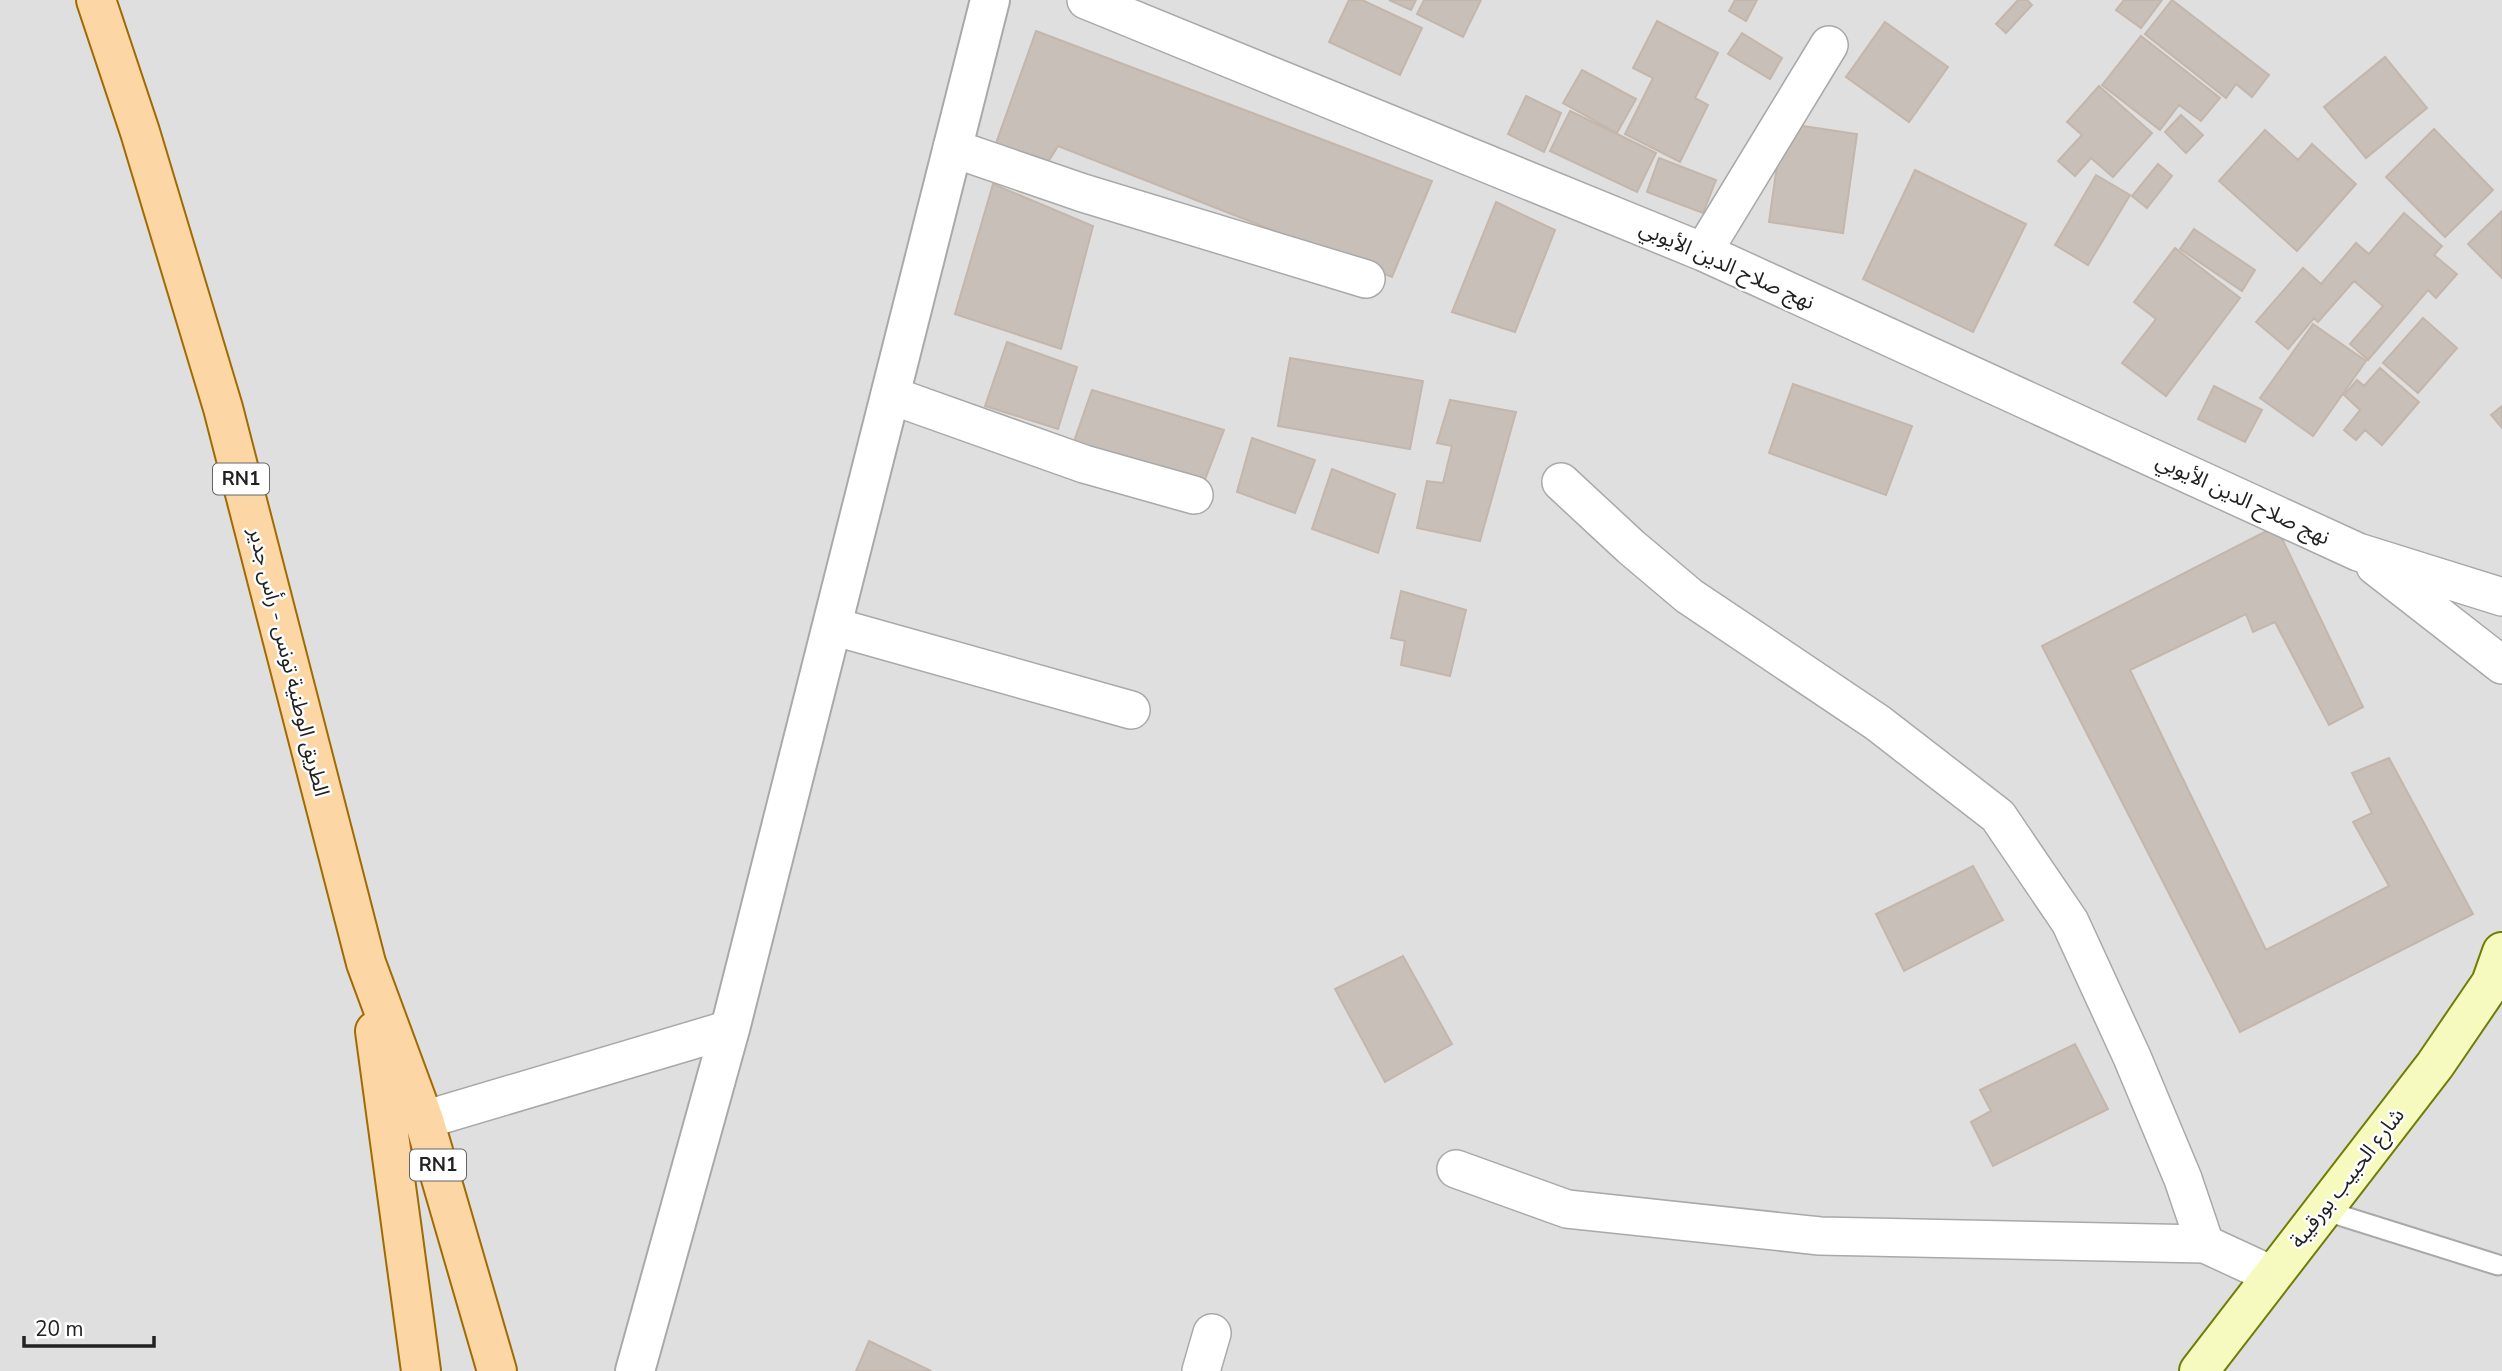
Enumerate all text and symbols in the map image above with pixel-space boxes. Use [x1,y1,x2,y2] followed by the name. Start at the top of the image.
[1634,214,1819,318] street label: نهج صلاح الدين الأيوبي
[2151,446,2334,553] street label: نهج صلاح الدين الأيوبي
[213,464,269,494] road number: RN1
[242,524,336,799] street label: الطريق الوطنية تونس - رأس جدير
[2283,1102,2411,1255] street label: شارع الحبيب بورقيبة
[410,1149,466,1180] road number: RN1
[24,1304,154,1348] scale bar
[35,1315,84,1343] text: 20 m

